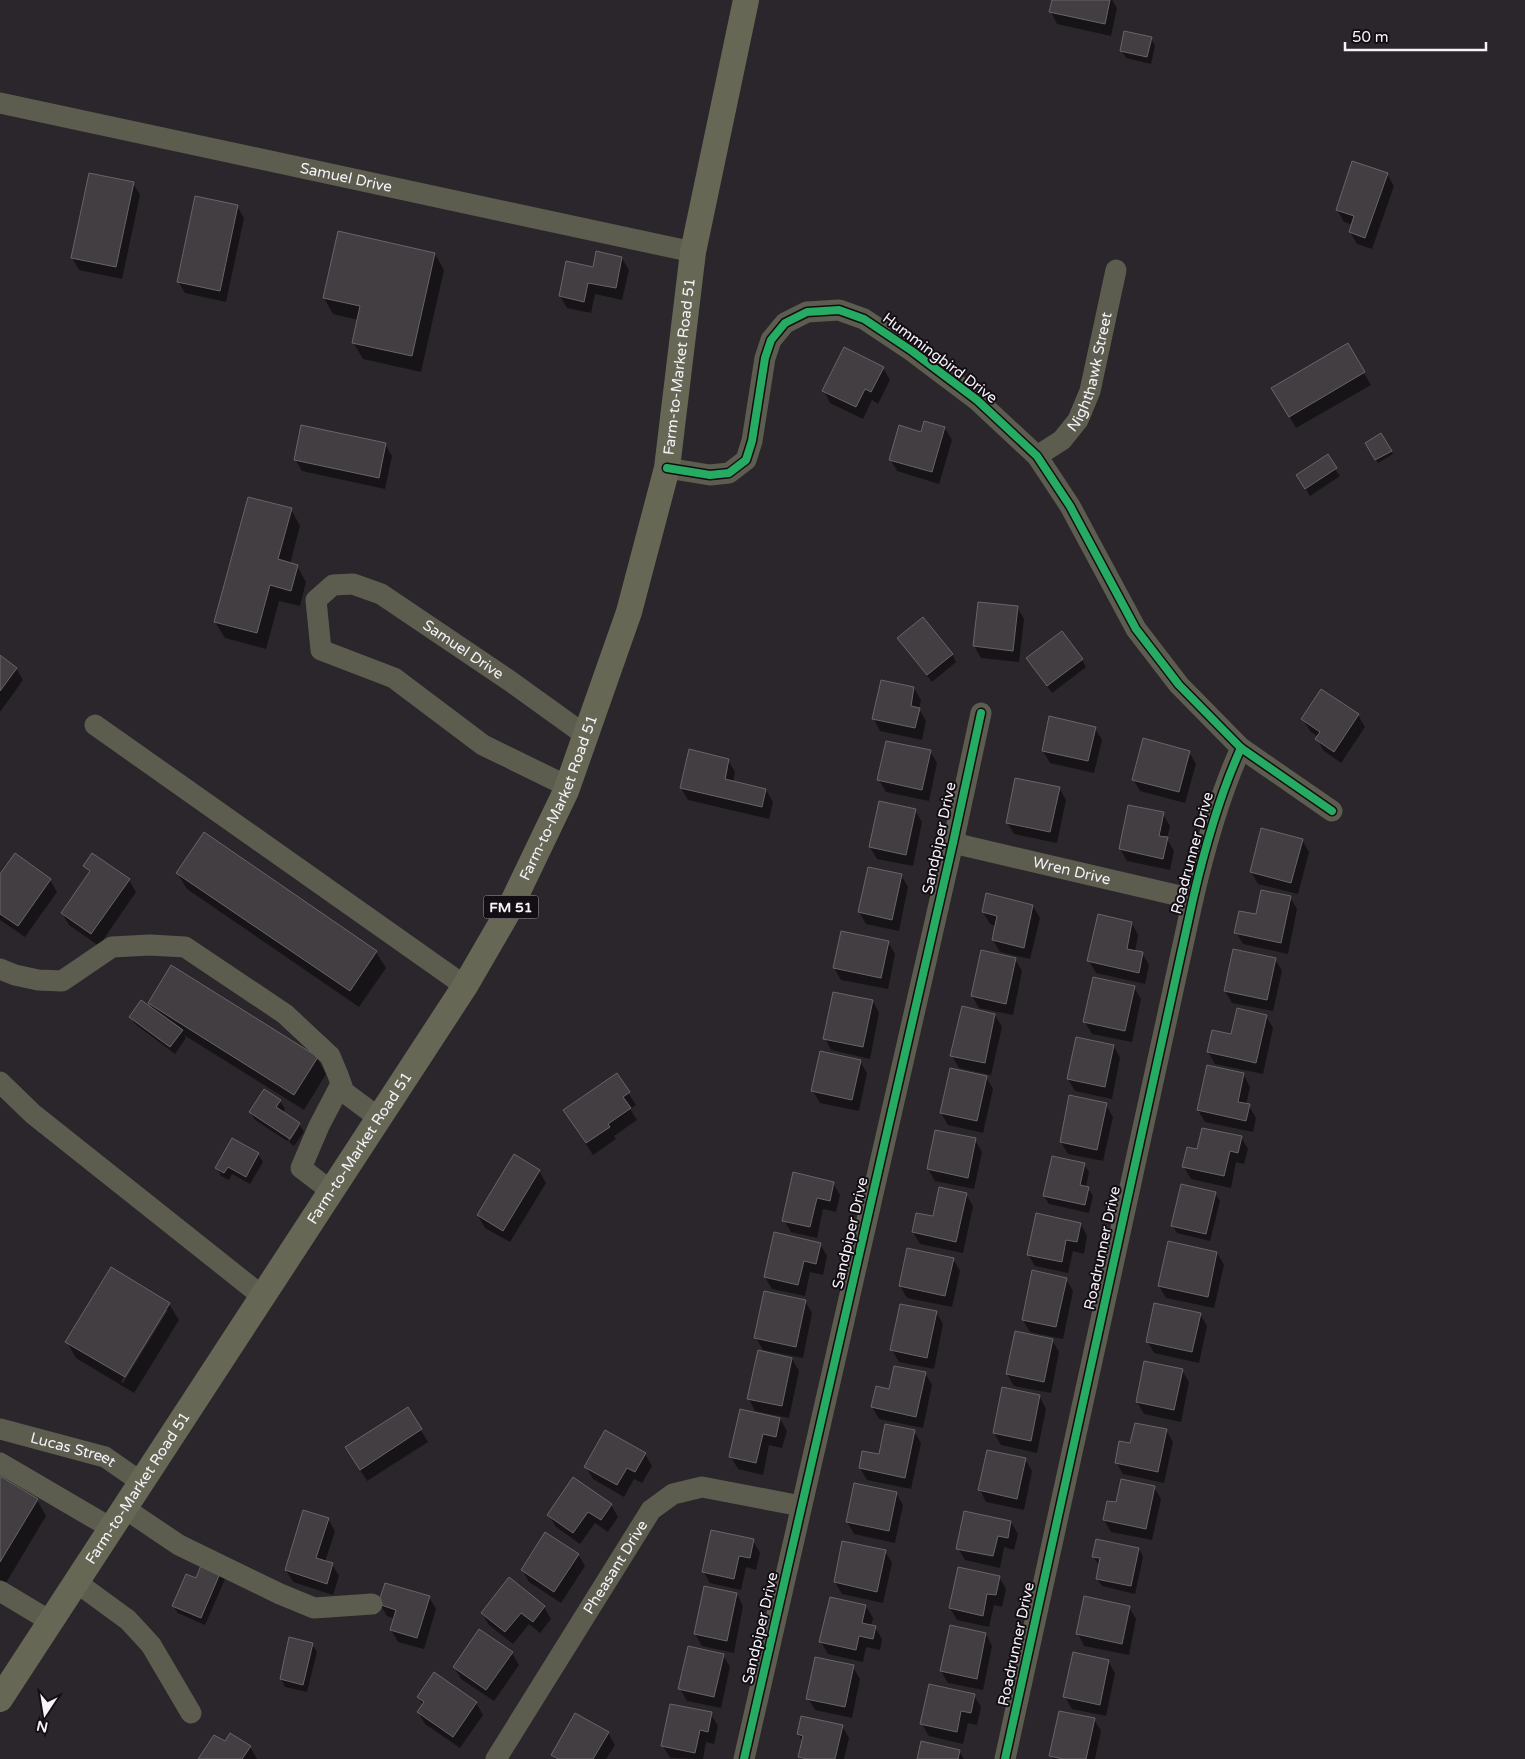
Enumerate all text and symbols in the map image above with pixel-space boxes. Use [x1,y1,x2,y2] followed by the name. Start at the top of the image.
[1345,20,1486,52] scale bar
[1352,28,1389,46] text: 50 m
[298,159,394,196] street label: Samuel Drive
[660,277,699,456] street label: Farm-to-Market Road 51
[879,309,1001,407] street label: Hummingbird Drive
[1063,310,1116,435] street label: Nighthawk Street
[419,616,507,683] street label: Samuel Drive
[516,712,601,883] street label: Farm-to-Market Road 51
[918,780,960,896] street label: Sandpiper Drive
[1167,790,1217,916] street label: Roadrunner Drive
[1031,853,1112,888] street label: Wren Drive
[484,896,538,919] road number: FM 51
[303,1068,416,1227] street label: Farm-to-Market Road 51
[828,1175,872,1291] street label: Sandpiper Drive
[1080,1185,1124,1311] street label: Roadrunner Drive
[81,1408,194,1567] street label: Farm-to-Market Road 51
[28,1429,120,1471] street label: Lucas Street
[579,1517,651,1617] street label: Pheasant Drive
[738,1570,782,1686] street label: Sandpiper Drive
[994,1581,1038,1707] street label: Roadrunner Drive
[20,1689,70,1739] north arrow
[35,1717,50,1736] text: N

